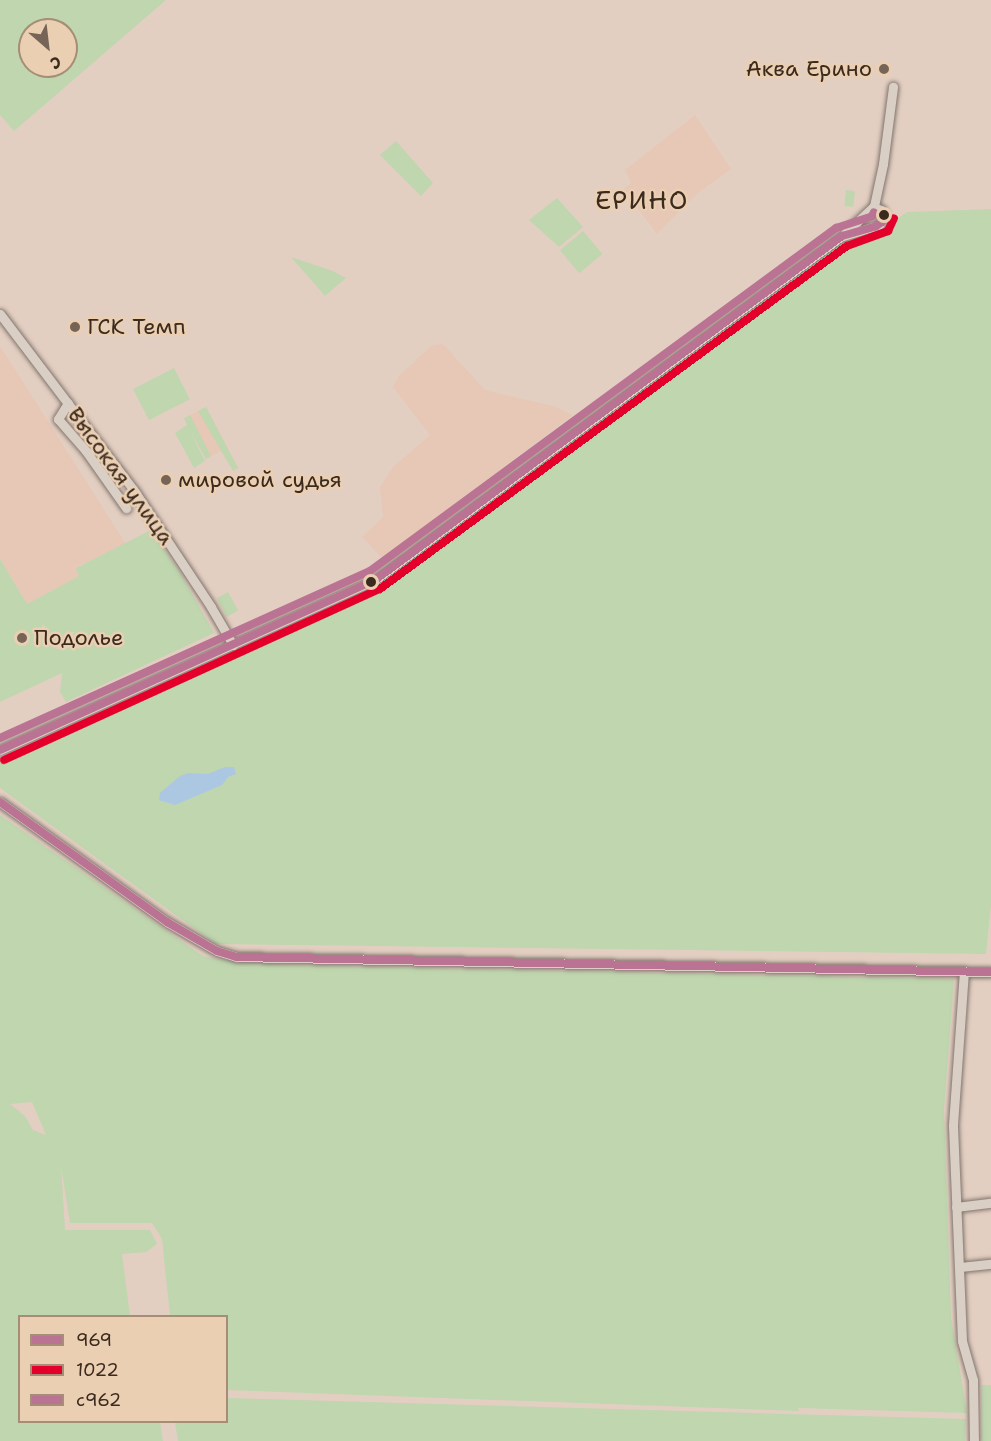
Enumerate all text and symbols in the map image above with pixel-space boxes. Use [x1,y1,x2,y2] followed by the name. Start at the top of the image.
[18,18,78,78] north arrow
[46,51,65,74] text: С
[746,56,872,82] place label: Аква Ерино
[877,62,891,76] marker: Аква Ерино
[595,184,689,216] district label: ЕРИНО
[878,209,890,221] unlabelled marker
[87,314,186,340] place label: ГСК Темп
[68,320,82,334] marker: ГСК Темп
[62,402,180,550] street label: Высокая улица
[178,467,342,493] place label: мировой судья
[159,473,173,487] marker: мировой судья
[365,576,377,588] unlabelled marker
[34,625,123,651] place label: Подолье
[15,631,29,645] marker: Подолье
[18,1315,228,1423] legend
[76,1328,112,1352] text: 969
[76,1358,119,1382] text: 1022
[76,1388,121,1412] text: с962

